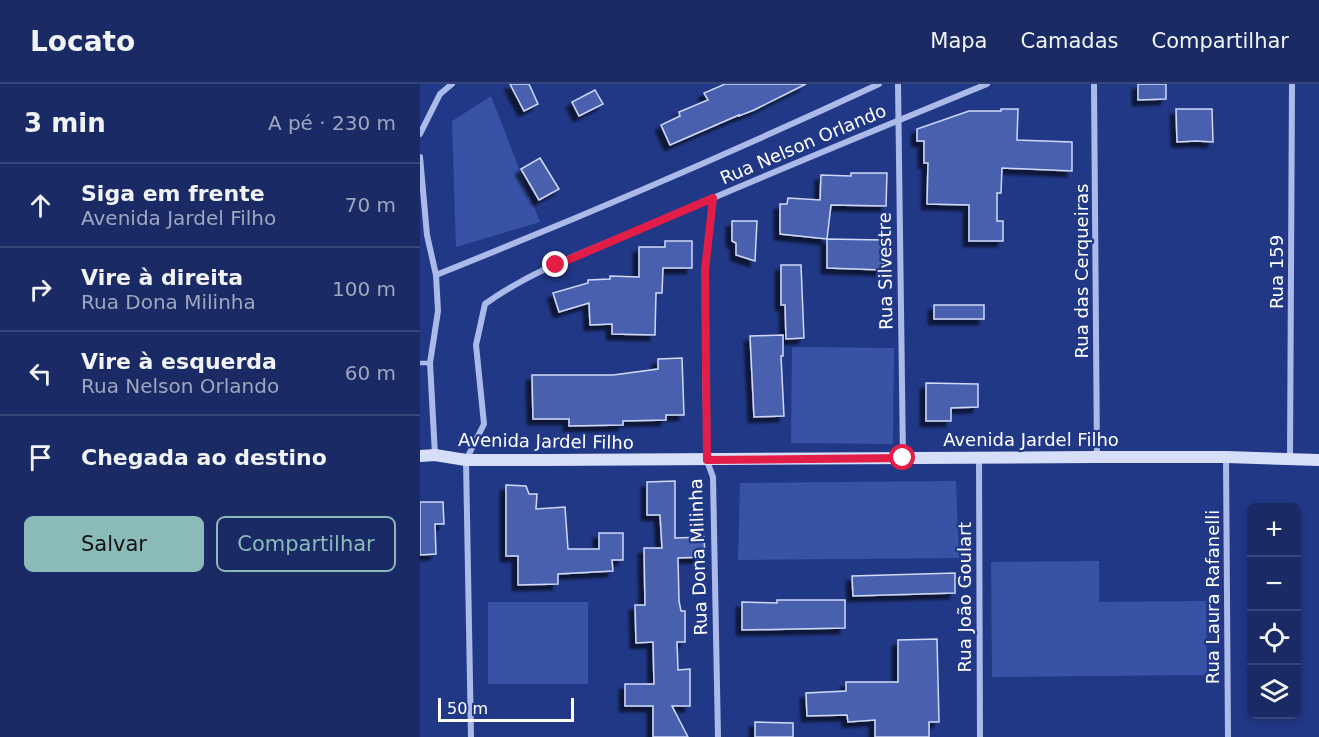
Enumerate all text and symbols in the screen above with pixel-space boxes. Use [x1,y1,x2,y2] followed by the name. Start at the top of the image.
[30,25,135,58] text: Locato
[930,29,987,53] text: Mapa
[1020,29,1118,53] text: Camadas
[1151,29,1289,53] text: Compartilhar
[717,99,889,189] street label: Rua Nelson Orlando
[24,108,106,138] text: 3 min
[268,111,396,135] text: A pé · 230 m
[81,181,265,206] text: Siga em frente
[1071,184,1092,358] street label: Rua das Cerqueiras
[24,189,57,222] icon: ahead
[345,193,396,217] text: 70 m
[81,206,276,230] text: Avenida Jardel Filho
[873,212,897,330] street label: Rua Silvestre
[1266,235,1287,309] street label: Rua 159
[542,251,568,277] route end
[81,265,243,290] text: Vire à direita
[24,273,57,306] icon: right
[332,277,396,301] text: 100 m
[81,290,256,314] text: Rua Dona Milinha
[81,349,277,374] text: Vire à esquerda
[24,357,57,390] icon: left
[345,361,396,385] text: 60 m
[81,374,279,398] text: Rua Nelson Orlando
[458,429,634,453] street label: Avenida Jardel Filho
[943,429,1119,450] street label: Avenida Jardel Filho
[24,441,57,474] icon: arrive
[889,444,915,470] route start
[81,445,327,470] text: Chegada ao destino
[685,478,711,636] street label: Rua Dona Milinha
[1247,503,1301,719] map controls
[1247,503,1301,557] button: +
[1202,510,1223,684] street label: Rua Laura Rafanelli
[24,516,204,572] button: Salvar
[216,516,396,572] button: Compartilhar
[954,522,975,672] street label: Rua João Goulart
[1247,557,1301,611] button: −
[1247,611,1301,665] button: locate
[1247,665,1301,719] button: layers
[438,695,574,722] scale bar
[447,699,488,718] text: 50 m

